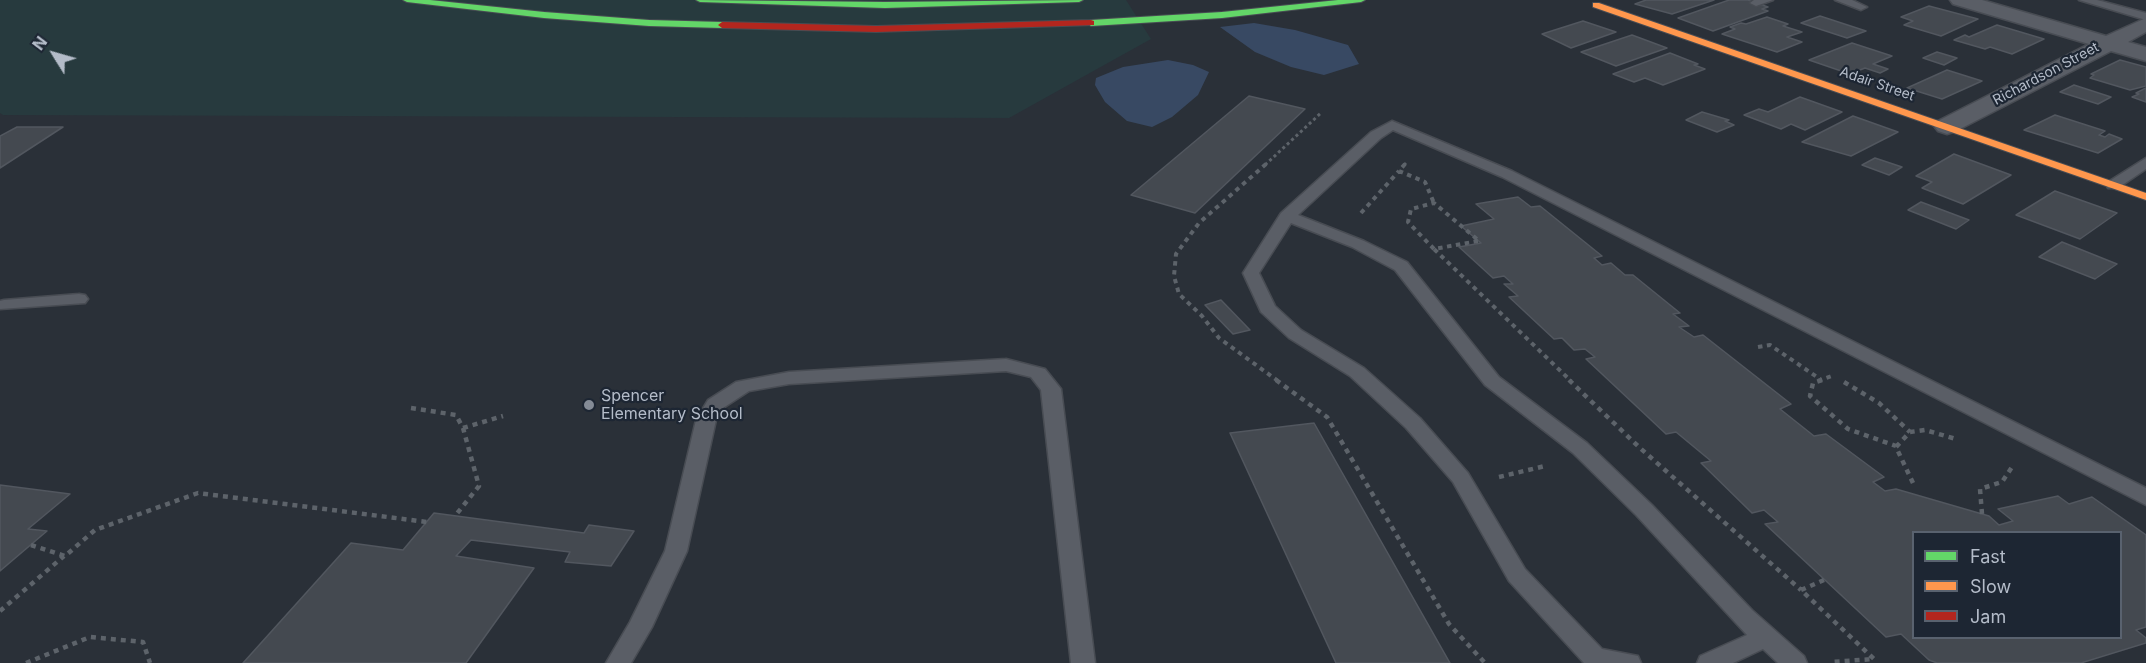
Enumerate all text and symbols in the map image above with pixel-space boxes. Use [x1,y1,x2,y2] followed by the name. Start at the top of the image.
[24,24,84,84] north arrow
[28,32,51,54] text: N
[1990,39,2102,109] street label: Richardson Street
[1837,63,1917,105] street label: Adair Street
[601,386,743,424] place label: Spencer Elementary School
[582,398,596,412] marker: Spencer Elementary School
[1912,531,2122,639] legend
[1970,546,2006,567] text: Fast
[1970,576,2011,597] text: Slow
[1970,606,2006,627] text: Jam

